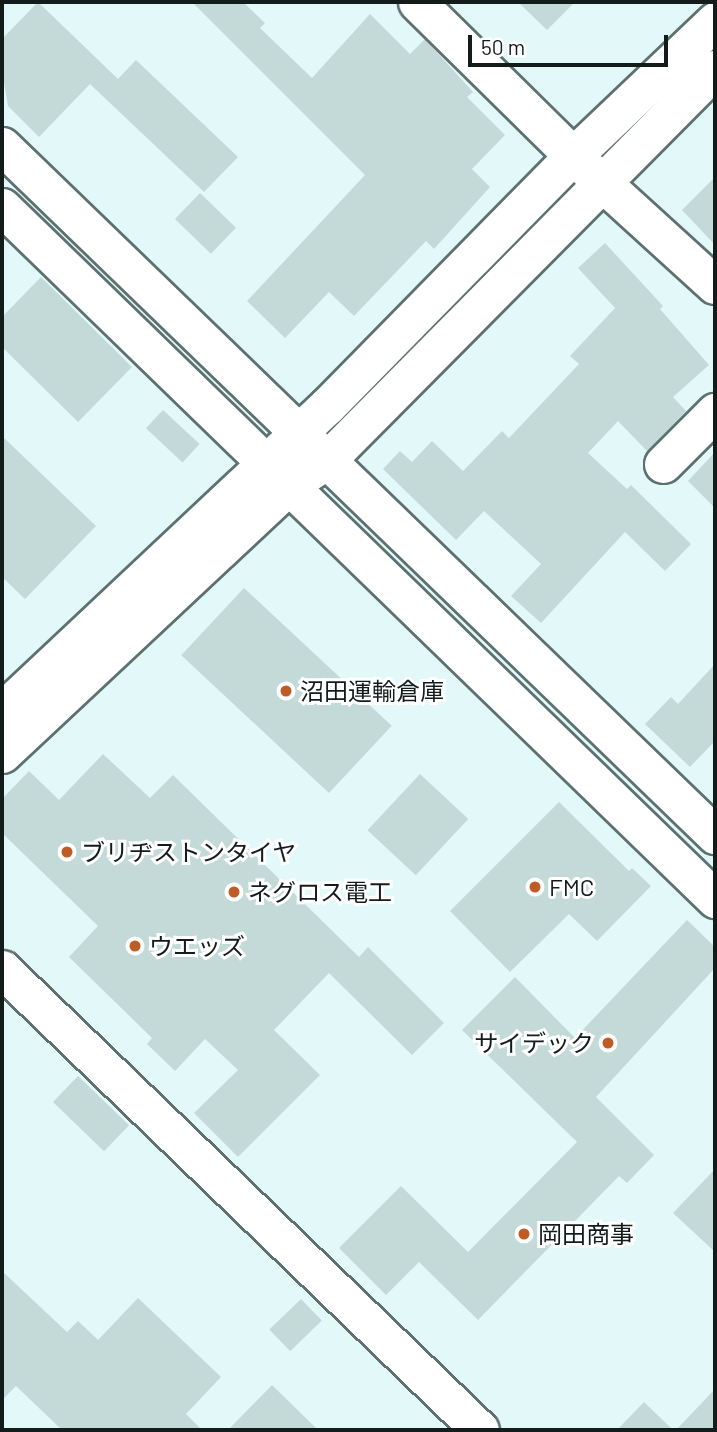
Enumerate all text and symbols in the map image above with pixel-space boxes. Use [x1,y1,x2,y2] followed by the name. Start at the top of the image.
[472,21,672,65] scale bar
[481,34,525,59] text: 50 m
[300,677,444,705] place label: 沼田運輸倉庫
[278,683,294,699] marker: 沼田運輸倉庫
[81,838,297,866] place label: ブリヂストンタイヤ
[59,844,75,860] marker: ブリヂストンタイヤ
[549,873,594,901] place label: FMC
[248,878,392,906] place label: ネグロス電工
[527,879,543,895] marker: FMC
[226,884,242,900] marker: ネグロス電工
[149,932,245,960] place label: ウエッズ
[127,938,143,954] marker: ウエッズ
[474,1029,594,1057] place label: サイデック
[600,1035,616,1051] marker: サイデック
[538,1220,634,1248] place label: 岡田商事
[516,1226,532,1242] marker: 岡田商事

